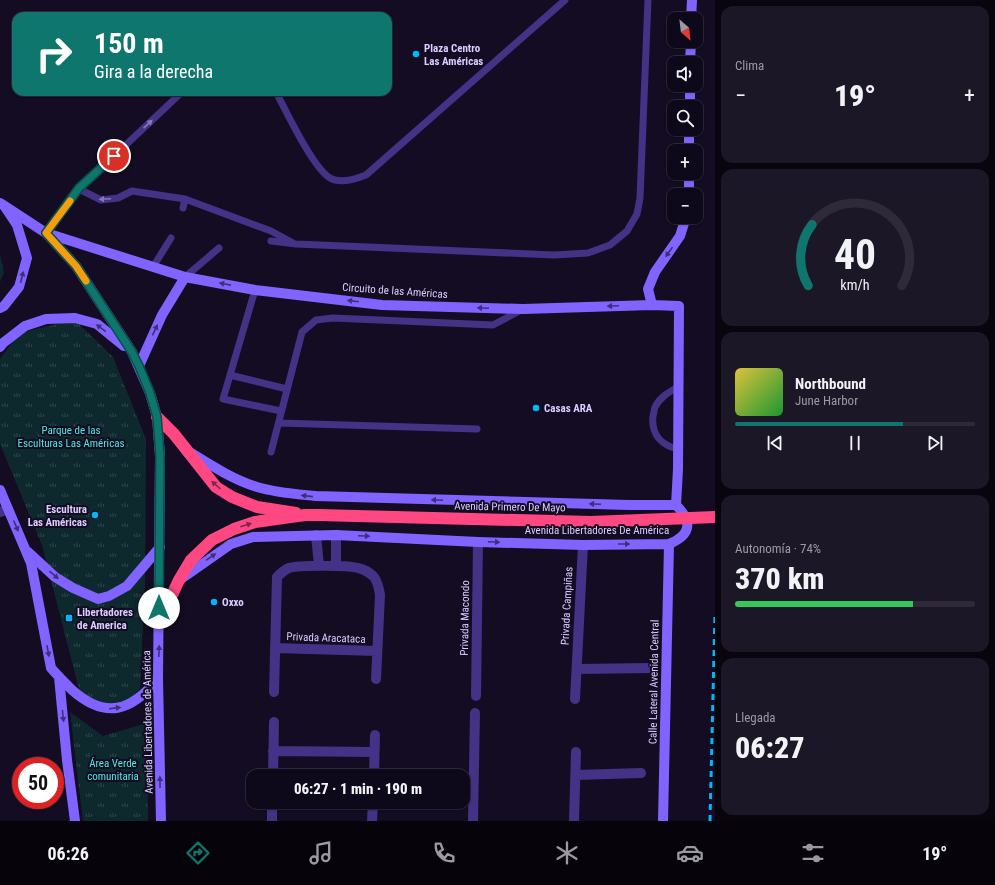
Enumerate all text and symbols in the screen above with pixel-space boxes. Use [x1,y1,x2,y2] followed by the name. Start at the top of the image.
[667,12,703,48] north arrow
[667,12,703,224] map controls
[94,27,164,60] text: 150 m
[28,28,80,80] icon: right
[424,42,483,68] place label: Plaza Centro Las Américas
[411,49,421,59] marker: Plaza Centro Las Américas
[667,56,703,92] button: sound
[735,58,764,73] text: Clima
[94,61,213,82] text: Gira a la derecha
[834,78,876,113] text: 19°
[735,83,746,108] text: −
[964,83,975,108] text: +
[667,100,703,136] button: search
[143,119,154,128] one-way arrow
[97,139,131,173] pin
[667,144,703,180] button: +
[103,145,125,167] icon: arrive
[667,188,703,224] button: −
[99,195,111,202] one-way arrow
[834,229,876,278] text: 40
[665,246,673,257] one-way arrow
[19,271,25,283] one-way arrow
[840,276,870,292] text: km/h
[219,281,231,287] one-way arrow
[342,281,448,301] street label: Circuito de las Américas
[347,298,359,305] one-way arrow
[607,303,619,310] one-way arrow
[476,305,489,311] one-way arrow
[96,324,107,332] one-way arrow
[152,325,158,336] one-way arrow
[795,375,866,393] text: Northbound
[795,393,858,408] text: June Harbor
[544,402,593,415] place label: Casas ARA
[531,403,541,413] marker: Casas ARA
[18,424,125,450] park label: Parque de las Esculturas Las Américas
[764,432,786,454] icon: previous
[844,432,866,454] icon: pause
[924,432,946,454] icon: next
[211,481,221,490] one-way arrow
[301,492,313,499] one-way arrow
[431,496,443,503] one-way arrow
[454,500,566,514] street label: Avenida Primero De Mayo
[588,501,601,507] one-way arrow
[28,503,87,529] place label: Escultura Las Américas
[90,510,100,520] marker: Escultura Las Américas
[13,521,19,533] one-way arrow
[241,522,253,528] one-way arrow
[525,524,669,537] street label: Avenida Libertadores De América
[358,533,370,540] one-way arrow
[488,539,501,545] one-way arrow
[618,541,631,547] one-way arrow
[735,541,821,556] text: Autonomía · 74%
[206,553,216,561] one-way arrow
[735,561,824,596] text: 370 km
[558,566,576,646] street label: Privada Campiñas
[49,571,59,580] one-way arrow
[458,580,472,656] street label: Privada Macondo
[138,587,180,629] position arrow
[222,596,244,609] place label: Oxxo
[209,597,219,607] marker: Oxxo
[77,606,133,632] place label: Libertadores de America
[64,613,74,623] marker: Libertadores de America
[646,620,662,744] street label: Calle Lateral Avenida Central
[286,630,366,646] street label: Privada Aracataca
[46,645,52,657] one-way arrow
[155,645,162,657] one-way arrow
[140,650,156,794] street label: Avenida Libertadores de América
[109,704,121,711] one-way arrow
[59,710,66,722] one-way arrow
[735,710,776,725] text: Llegada
[735,730,804,765] text: 06:27
[12,757,64,809] speed limit sign: 50
[87,757,139,783] park label: Área Verde comunitaria
[157,775,163,788] one-way arrow
[294,780,422,798] text: 06:27 · 1 min · 190 m
[184,839,212,867] icon: directions
[307,839,335,867] icon: music
[430,839,458,867] icon: phone
[553,839,581,867] icon: climate
[676,839,704,867] icon: car
[799,839,827,867] icon: filters
[48,843,89,864] text: 06:26
[922,843,947,864] text: 19°

